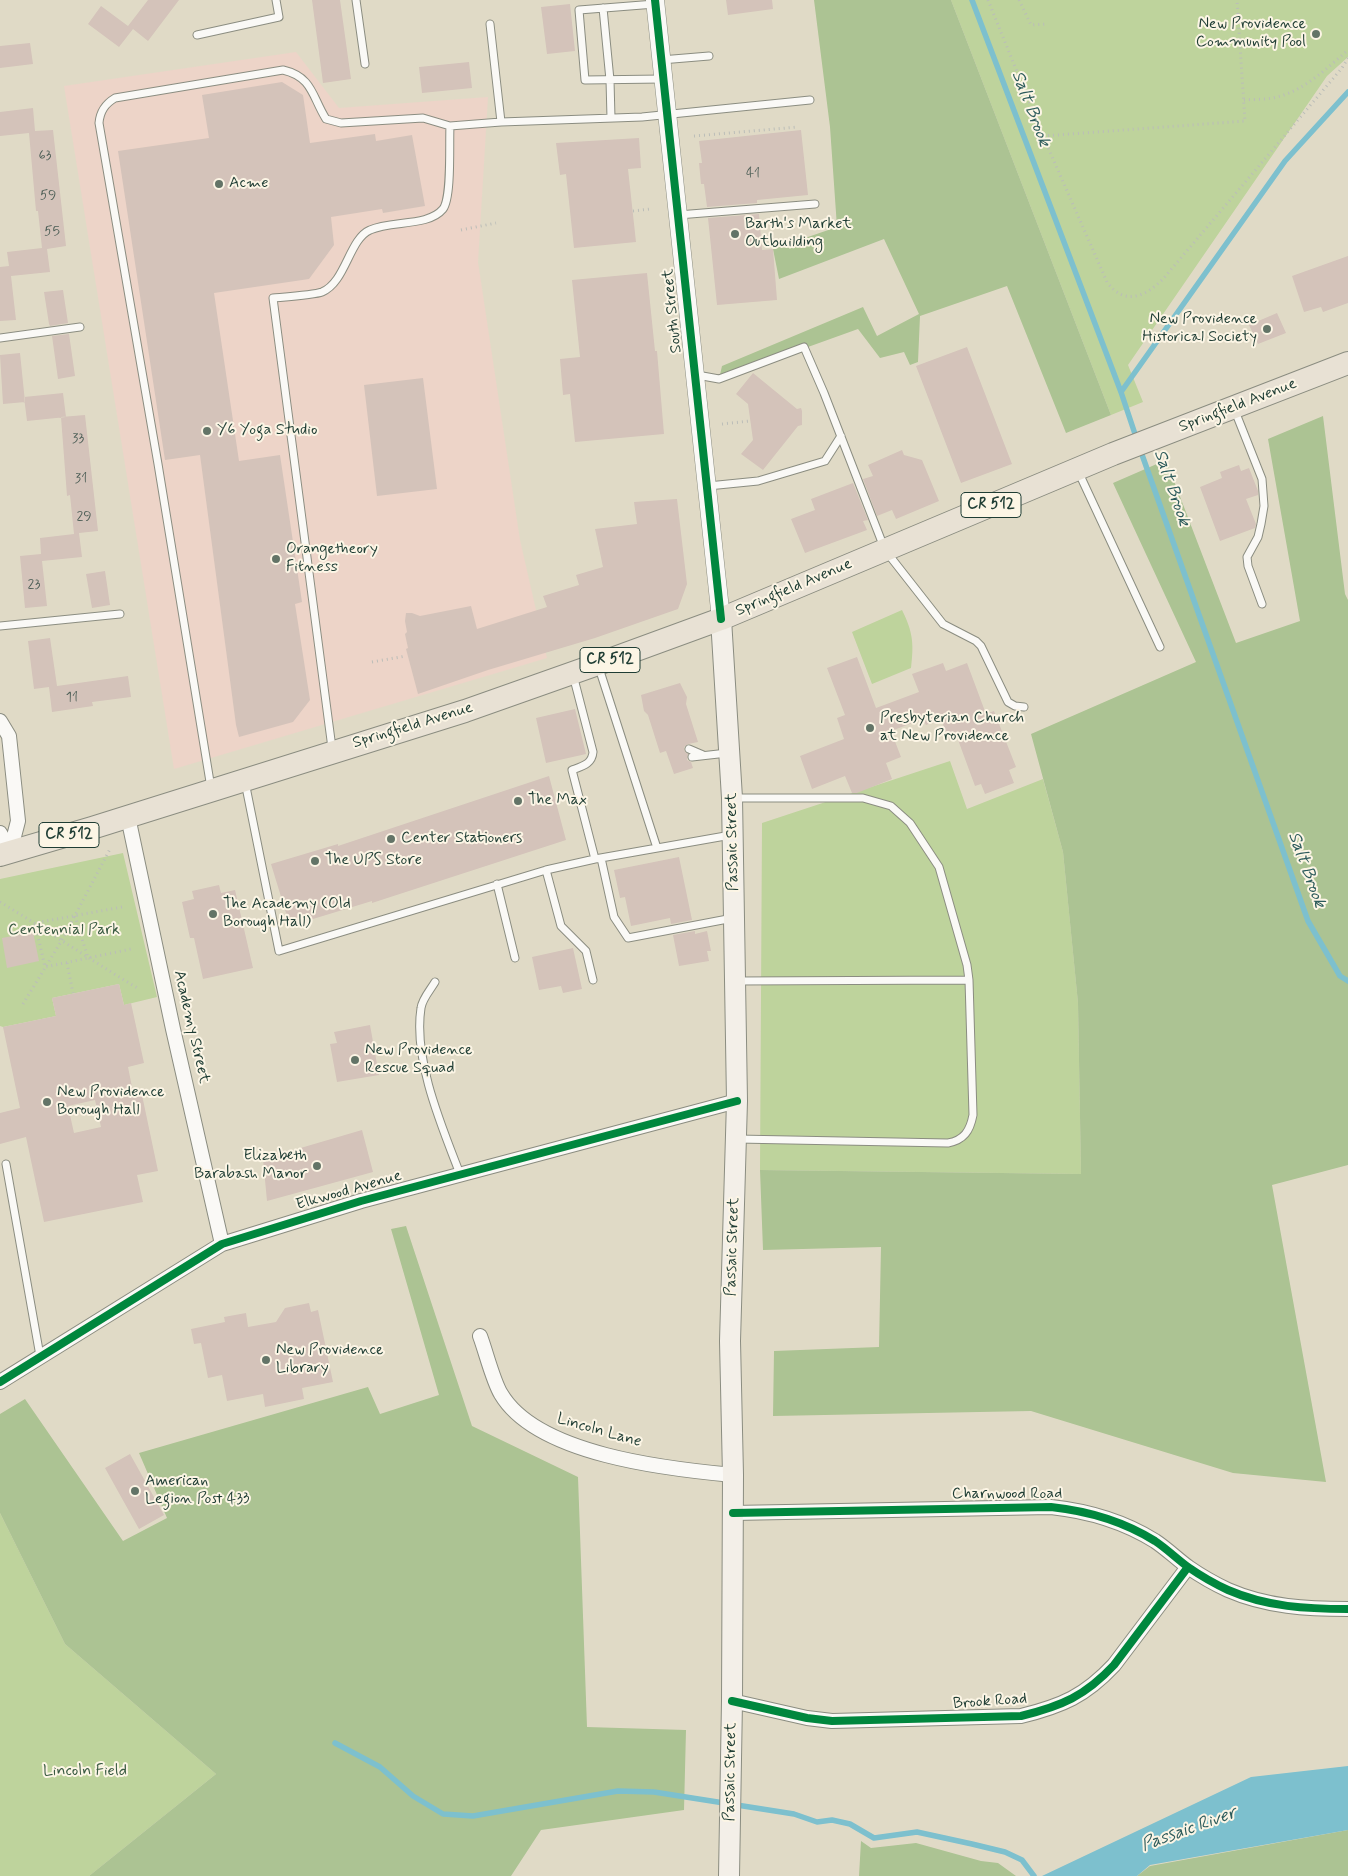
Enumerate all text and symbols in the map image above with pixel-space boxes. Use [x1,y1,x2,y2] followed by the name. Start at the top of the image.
[1196,15,1306,53] place label: New Providence Community Pool
[1310,28,1322,40] marker: New Providence Community Pool
[1006,68,1054,150] water label: Salt Brook
[38,148,52,164] house number: 63
[746,166,760,182] house number: 41
[229,174,268,194] place label: Acme
[213,178,225,190] marker: Acme
[40,188,56,204] house number: 59
[745,215,852,253] place label: Barth's Market Outbuilding
[44,224,60,240] house number: 55
[729,228,741,240] marker: Barth's Market Outbuilding
[659,268,687,354] street label: South Street
[1142,310,1257,348] place label: New Providence Historical Society
[1261,323,1273,335] marker: New Providence Historical Society
[1176,375,1300,437] street label: Springfield Avenue
[217,421,317,441] place label: Y6 Yoga Studio
[201,425,213,437] marker: Y6 Yoga Studio
[72,431,84,447] house number: 33
[1148,447,1194,529] water label: Salt Brook
[75,471,87,487] house number: 31
[961,492,1021,518] road number: CR 512
[76,509,92,525] house number: 29
[286,540,378,578] place label: Orangetheory Fitness
[270,553,282,565] marker: Orangetheory Fitness
[733,555,855,621] street label: Springfield Avenue
[28,577,40,593] house number: 23
[580,648,640,672] road number: CR 512
[66,690,78,706] house number: 11
[351,699,475,753] street label: Springfield Avenue
[880,709,1024,747] place label: Presbyterian Church at New Providence
[864,722,876,734] marker: Presbyterian Church at New Providence
[528,791,587,811] place label: The Max
[723,792,743,892] street label: Passaic Street
[512,795,524,807] marker: The Max
[39,822,99,848] road number: CR 512
[401,829,522,849] place label: Center Stationers
[1282,829,1330,911] water label: Salt Brook
[385,833,397,845] marker: Center Stationers
[325,851,422,871] place label: The UPS Store
[309,855,321,867] marker: The UPS Store
[223,895,351,933] place label: The Academy (Old Borough Hall)
[207,908,219,920] marker: The Academy (Old Borough Hall)
[8,921,120,941] park label: Centennial Park
[169,969,213,1085] street label: Academy Street
[365,1041,473,1079] place label: New Providence Rescue Squad
[349,1054,361,1066] marker: New Providence Rescue Squad
[57,1083,165,1121] place label: New Providence Borough Hall
[41,1096,53,1108] marker: New Providence Borough Hall
[194,1147,307,1185] place label: Elizabeth Barabash Manor
[311,1160,323,1172] marker: Elizabeth Barabash Manor
[294,1167,404,1215] street label: Elkwood Avenue
[722,1197,744,1297] street label: Passaic Street
[276,1341,384,1379] place label: New Providence Library
[260,1354,272,1366] marker: New Providence Library
[555,1410,643,1452] street label: Lincoln Lane
[145,1472,249,1510] place label: American Legion Post 433
[129,1485,141,1497] marker: American Legion Post 433
[952,1485,1062,1505] street label: Charnwood Road
[952,1690,1028,1714] street label: Brook Road
[721,1722,741,1822] street label: Passaic Street
[43,1762,127,1782] park label: Lincoln Field
[1139,1803,1239,1857] water label: Passaic River

